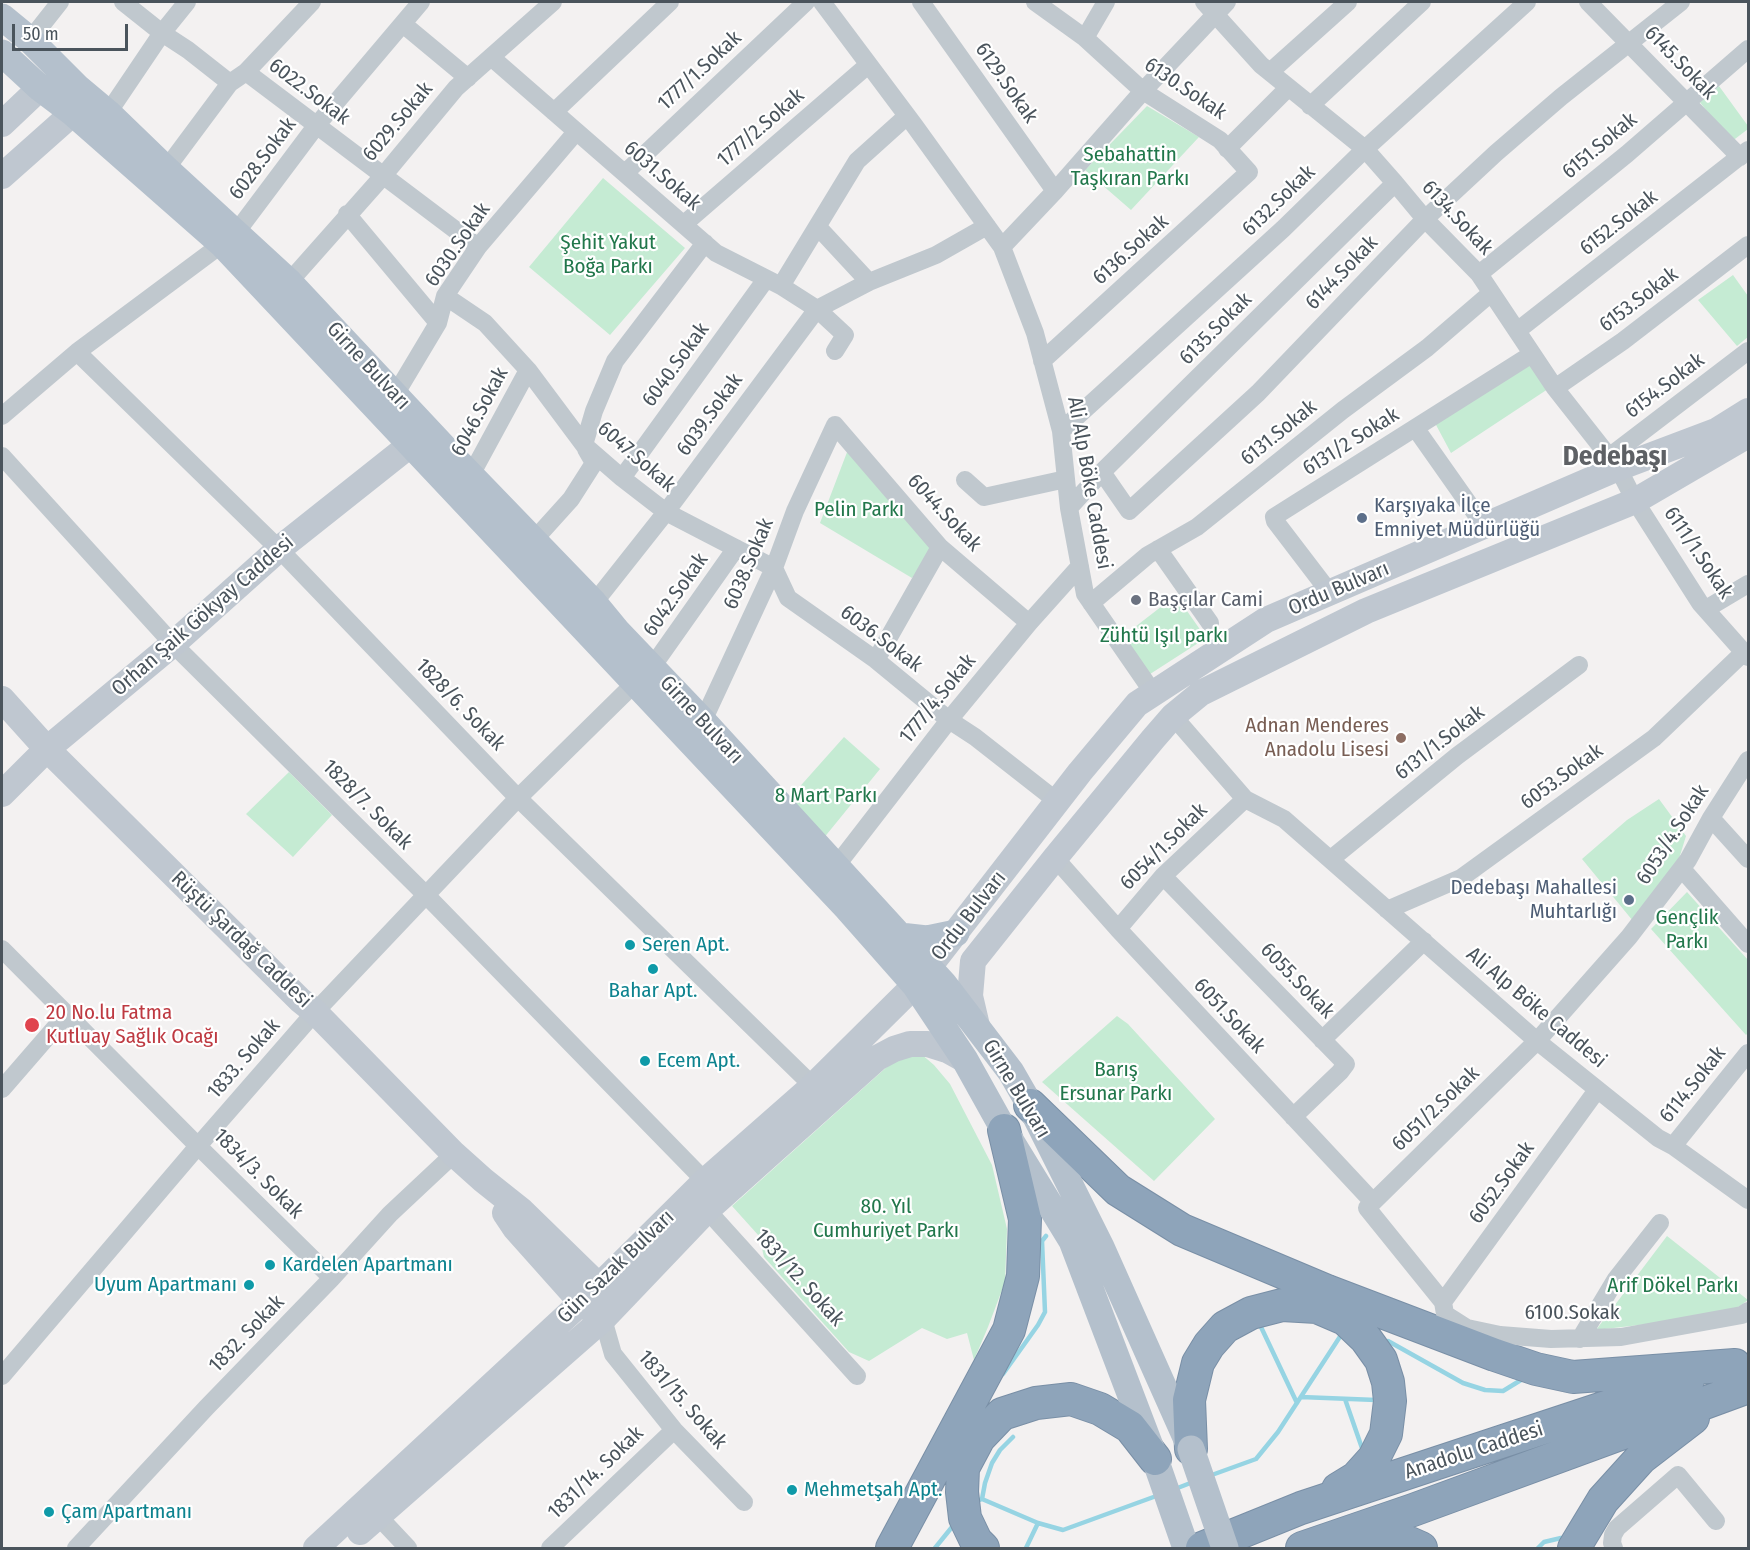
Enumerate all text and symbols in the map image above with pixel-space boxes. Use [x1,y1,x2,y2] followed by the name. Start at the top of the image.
[15,12,130,50] scale bar
[1639,21,1721,105] street label: 6145.Sokak
[23,23,59,45] text: 50 m
[653,26,747,116] street label: 1777/1.Sokak
[969,38,1043,128] street label: 6129.Sokak
[1139,52,1231,126] street label: 6130.Sokak
[263,53,355,131] street label: 6022.Sokak
[358,77,438,167] street label: 6029.Sokak
[712,83,810,173] street label: 1777/2.Sokak
[1557,107,1643,185] street label: 6151.Sokak
[224,113,302,205] street label: 6028.Sokak
[618,136,706,216] street label: 6031.Sokak
[1071,142,1189,192] park label: Sebahattin Taşkıran Parkı
[1237,160,1321,242] street label: 6132.Sokak
[1416,176,1498,260] street label: 6134.Sokak
[1575,185,1663,261] street label: 6152.Sokak
[420,198,496,292] street label: 6030.Sokak
[1088,210,1174,290] street label: 6136.Sokak
[560,230,656,280] park label: Şehit Yakut Boğa Parkı
[1300,231,1384,315] street label: 6144.Sokak
[1595,262,1683,338] street label: 6153.Sokak
[1174,287,1258,371] street label: 6135.Sokak
[321,317,415,415] street label: Girne Bulvarı
[637,318,715,412] street label: 6040.Sokak
[1620,348,1710,424] street label: 6154.Sokak
[446,363,514,461] street label: 6046.Sokak
[672,369,748,461] street label: 6039.Sokak
[1061,395,1117,571] street label: Ali Alp Böke Caddesi
[1236,395,1322,471] street label: 6131.Sokak
[1298,402,1404,482] street label: 6131/2 Sokak
[592,416,680,498] street label: 6047.Sokak
[1563,441,1667,473] district label: Dedebaşı
[902,469,986,557] street label: 6044.Sokak
[1374,493,1540,543] place label: Karşıyaka İlçe Emniyet Müdürlüğü
[814,497,904,523] park label: Pelin Parkı
[1658,502,1738,604] street label: 6111/1.Sokak
[1355,511,1369,525] marker: Karşıyaka İlçe Emniyet Müdürlüğü
[719,515,779,613] street label: 6038.Sokak
[107,530,299,702] street label: Orhan Şaik Gökyay Caddesi
[638,548,714,642] street label: 6042.Sokak
[1285,557,1393,621] street label: Ordu Bulvarı
[1148,587,1263,613] place label: Başçılar Cami
[1129,593,1143,607] marker: Başçılar Cami
[835,600,927,678] street label: 6036.Sokak
[1100,623,1228,649] park label: Zühtü Işıl parkı
[894,649,982,749] street label: 1777/4.Sokak
[410,654,510,756] street label: 1828/6. Sokak
[654,671,748,769] street label: Girne Bulvarı
[1390,700,1490,786] street label: 6131/1.Sokak
[1245,713,1389,763] place label: Adnan Menderes Anadolu Lisesi
[1394,731,1408,745] marker: Adnan Menderes Anadolu Lisesi
[1516,739,1608,815] street label: 6053.Sokak
[317,755,417,855] street label: 1828/7. Sokak
[1631,780,1715,890] street label: 6053/4.Sokak
[775,783,877,809] park label: 8 Mart Parkı
[1115,798,1213,896] street label: 6054/1.Sokak
[165,866,317,1014] street label: Rüştü Şardağ Caddesi
[926,866,1012,966] street label: Ordu Bulvarı
[1450,875,1617,925] place label: Dedebaşı Mahallesi Muhtarlığı
[1622,893,1636,907] marker: Dedebaşı Mahallesi Muhtarlığı
[1655,905,1719,955] park label: Gençlik Parkı
[642,932,730,958] place label: Seren Apt.
[623,938,637,952] marker: Seren Apt.
[1255,938,1339,1024] street label: 6055.Sokak
[1461,942,1611,1074] street label: Ali Alp Böke Caddesi
[646,962,660,976] marker: Bahar Apt.
[1188,973,1270,1059] street label: 6051.Sokak
[608,978,698,1004] place label: Bahar Apt.
[46,1000,218,1050] place label: 20 No.lu Fatma Kutluay Sağlık Ocağı
[202,1014,286,1104] street label: 1833. Sokak
[23,1016,41,1034] marker: 20 No.lu Fatma Kutluay Sağlık Ocağı
[977,1035,1055,1143] street label: Girne Bulvarı
[1655,1042,1731,1128] street label: 6114.Sokak
[657,1048,740,1074] place label: Ecem Apt.
[638,1054,652,1068] marker: Ecem Apt.
[1060,1057,1172,1107] park label: Barış Ersunar Parkı
[1387,1061,1485,1157] street label: 6051/2.Sokak
[208,1124,308,1224] street label: 1834/3. Sokak
[1464,1137,1540,1229] street label: 6052.Sokak
[813,1194,959,1244] park label: 80. Yıl Cumhuriyet Parkı
[552,1205,680,1329] street label: Gün Sazak Bulvarı
[749,1224,849,1332] street label: 1831/12. Sokak
[282,1252,453,1278] place label: Kardelen Apartmanı
[263,1258,277,1272] marker: Kardelen Apartmanı
[94,1272,237,1298] place label: Uyum Apartmanı
[1607,1273,1739,1299] park label: Arif Dökel Parkı
[242,1278,256,1292] marker: Uyum Apartmanı
[204,1290,290,1378] street label: 1832. Sokak
[1524,1300,1620,1326] street label: 6100.Sokak
[632,1345,732,1455] street label: 1831/15. Sokak
[1402,1417,1546,1485] street label: Anadolu Caddesi
[543,1421,649,1525] street label: 1831/14. Sokak
[804,1477,942,1503] place label: Mehmetşah Apt.
[785,1483,799,1497] marker: Mehmetşah Apt.
[61,1499,192,1525] place label: Çam Apartmanı
[42,1505,56,1519] marker: Çam Apartmanı

